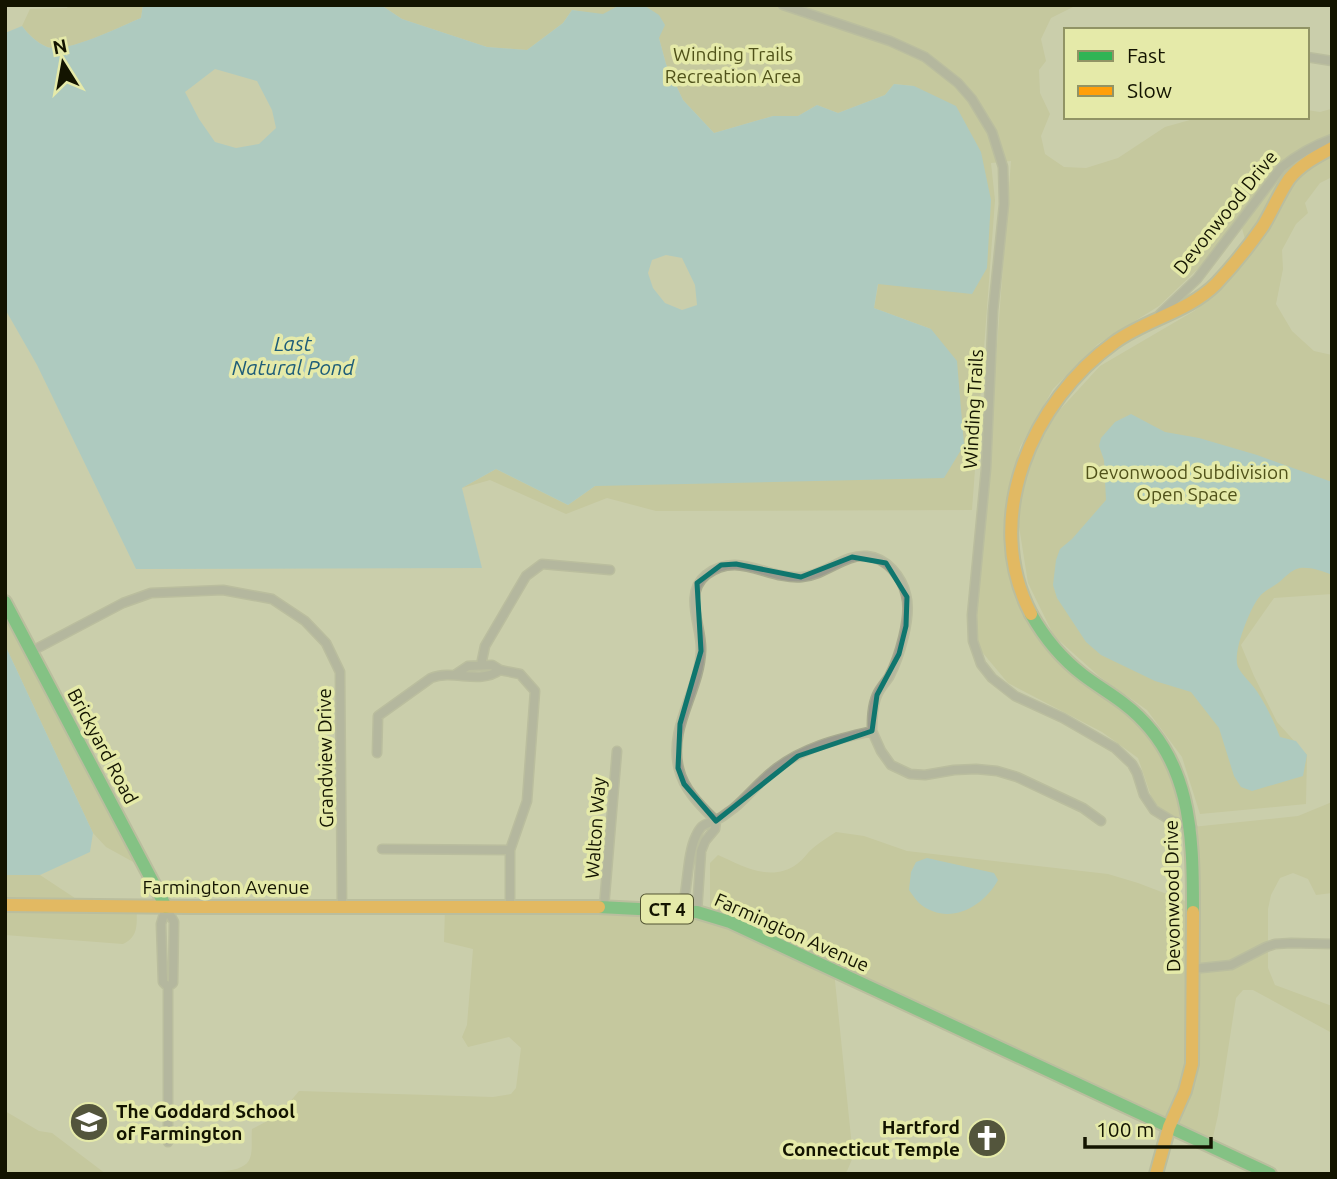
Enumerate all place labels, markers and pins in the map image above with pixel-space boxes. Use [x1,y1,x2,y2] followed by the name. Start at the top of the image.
[116,1100,295,1144] place label: The Goddard School of Farmington
[68,1101,110,1143] school or university icon: The Goddard School of Farmington
[782,1116,960,1160] place label: Hartford Connecticut Temple
[966,1117,1008,1159] church icon: Hartford Connecticut Temple

